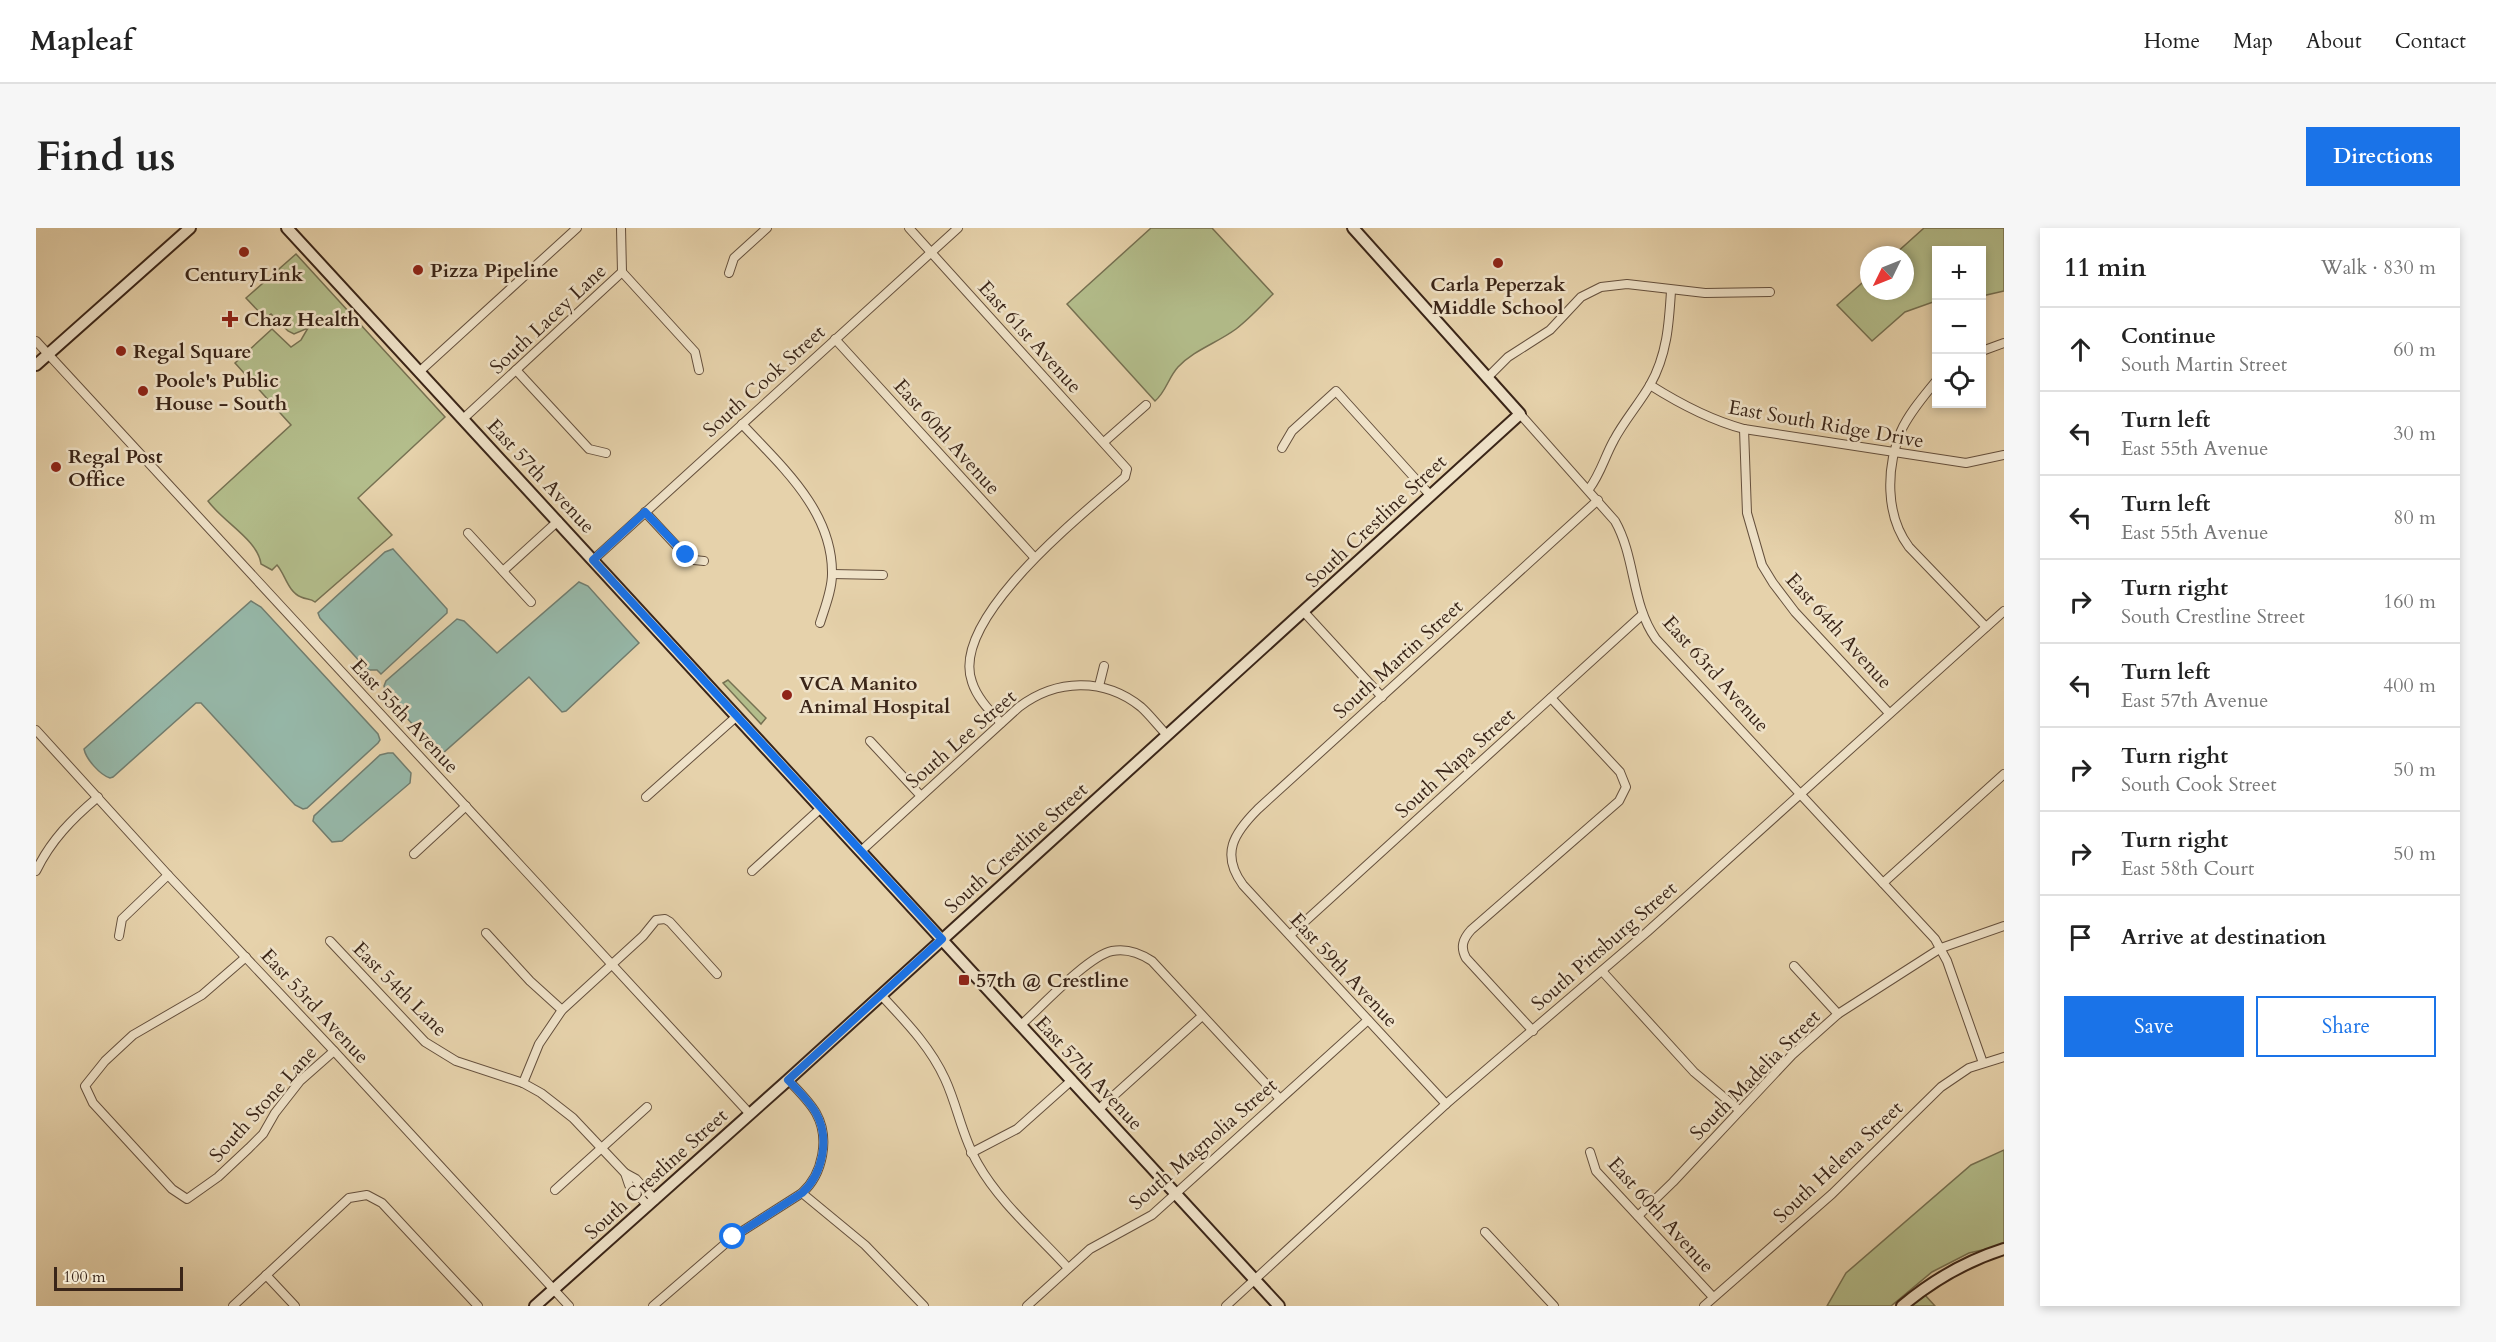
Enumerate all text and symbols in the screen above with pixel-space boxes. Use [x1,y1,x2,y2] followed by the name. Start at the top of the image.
[30,22,133,60] text: Mapleaf
[2144,27,2200,56] text: Home
[2233,27,2273,56] text: Map
[2306,27,2362,56] text: About
[2395,27,2466,56] text: Contact
[2306,127,2460,186] button: Directions
[36,128,176,185] text: Find us
[237,245,251,259] marker: CenturyLink
[1860,246,1914,300] north arrow
[1932,246,1986,408] map controls
[1932,246,1986,300] button: +
[2064,250,2147,285] text: 11 min
[2321,254,2436,281] text: Walk · 830 m
[1491,256,1505,270] marker: Carla Peperzak Middle School
[430,257,559,284] place label: Pizza Pipeline
[484,258,612,380] street label: South Lacey Lane
[184,261,304,288] place label: CenturyLink
[411,263,425,277] marker: Pizza Pipeline
[1430,271,1566,321] place label: Carla Peperzak Middle School
[972,275,1088,399] street label: East 61st Avenue
[1932,300,1986,354] button: −
[244,306,360,333] place label: Chaz Health
[221,310,239,328] marker: Chaz Health
[697,318,831,443] street label: South Cook Street
[2121,321,2216,351] text: Continue
[2064,333,2097,366] icon: ahead
[2393,336,2436,363] text: 60 m
[133,338,251,365] place label: Regal Square
[114,344,128,358] marker: Regal Square
[2121,351,2287,378] text: South Martin Street
[1932,354,1986,408] button: locate
[155,367,288,417] place label: Poole's Public House - South
[888,373,1006,501] street label: East 60th Avenue
[136,384,150,398] marker: Poole's Public House - South
[1726,394,1926,454] street label: East South Ridge Drive
[2121,405,2210,435] text: Turn left
[481,413,601,539] street label: East 57th Avenue
[2064,417,2097,450] icon: left
[2393,420,2436,447] text: 30 m
[2121,435,2268,462] text: East 55th Avenue
[68,443,163,493] place label: Regal Post Office
[1300,448,1453,594] street label: South Crestline Street
[49,460,63,474] marker: Regal Post Office
[2121,489,2210,519] text: Turn left
[2064,501,2097,534] icon: left
[2393,504,2436,531] text: 80 m
[2121,519,2268,546] text: East 55th Avenue
[672,541,698,567] route end
[1780,567,1898,695] street label: East 64th Avenue
[2121,573,2228,603] text: Turn right
[2064,585,2097,618] icon: right
[2383,588,2436,615] text: 160 m
[1327,593,1469,725] street label: South Martin Street
[2121,603,2305,630] text: South Crestline Street
[1656,610,1776,738] street label: East 63rd Avenue
[345,653,465,779] street label: East 55th Avenue
[2121,657,2210,687] text: Turn left
[2064,669,2097,702] icon: left
[799,670,950,720] place label: VCA Manito Animal Hospital
[2383,672,2436,699] text: 400 m
[900,683,1023,795] street label: South Lee Street
[2121,687,2268,714] text: East 57th Avenue
[780,688,794,702] marker: VCA Manito Animal Hospital
[1389,701,1521,824] street label: South Napa Street
[2121,741,2228,771] text: Turn right
[2064,753,2097,786] icon: right
[2393,756,2436,783] text: 50 m
[2121,771,2277,798] text: South Cook Street
[939,776,1094,920] street label: South Crestline Street
[2121,825,2228,855] text: Turn right
[2064,837,2097,870] icon: right
[2393,840,2436,867] text: 50 m
[2121,855,2254,882] text: East 58th Court
[1525,875,1683,1017] street label: South Pittsburg Street
[1284,907,1404,1033] street label: East 59th Avenue
[2064,921,2097,954] icon: arrive
[2121,922,2326,952] text: Arrive at destination
[347,936,453,1042] street label: East 54th Lane
[255,943,375,1069] street label: East 53rd Avenue
[976,967,1129,994] place label: 57th @ Crestline
[957,973,971,987] marker: 57th @ Crestline
[2064,996,2244,1057] button: Save
[2256,996,2436,1057] button: Share
[1684,1003,1827,1146] street label: South Madelia Street
[1029,1010,1149,1136] street label: East 57th Avenue
[203,1040,323,1168] street label: South Stone Lane
[1123,1072,1283,1216] street label: South Magnolia Street
[1767,1094,1909,1229] street label: South Helena Street
[579,1102,734,1246] street label: South Crestline Street
[1602,1151,1720,1279] street label: East 60th Avenue
[719,1223,745,1249] route start
[54,1264,183,1292] scale bar
[63,1266,105,1288] text: 100 m

